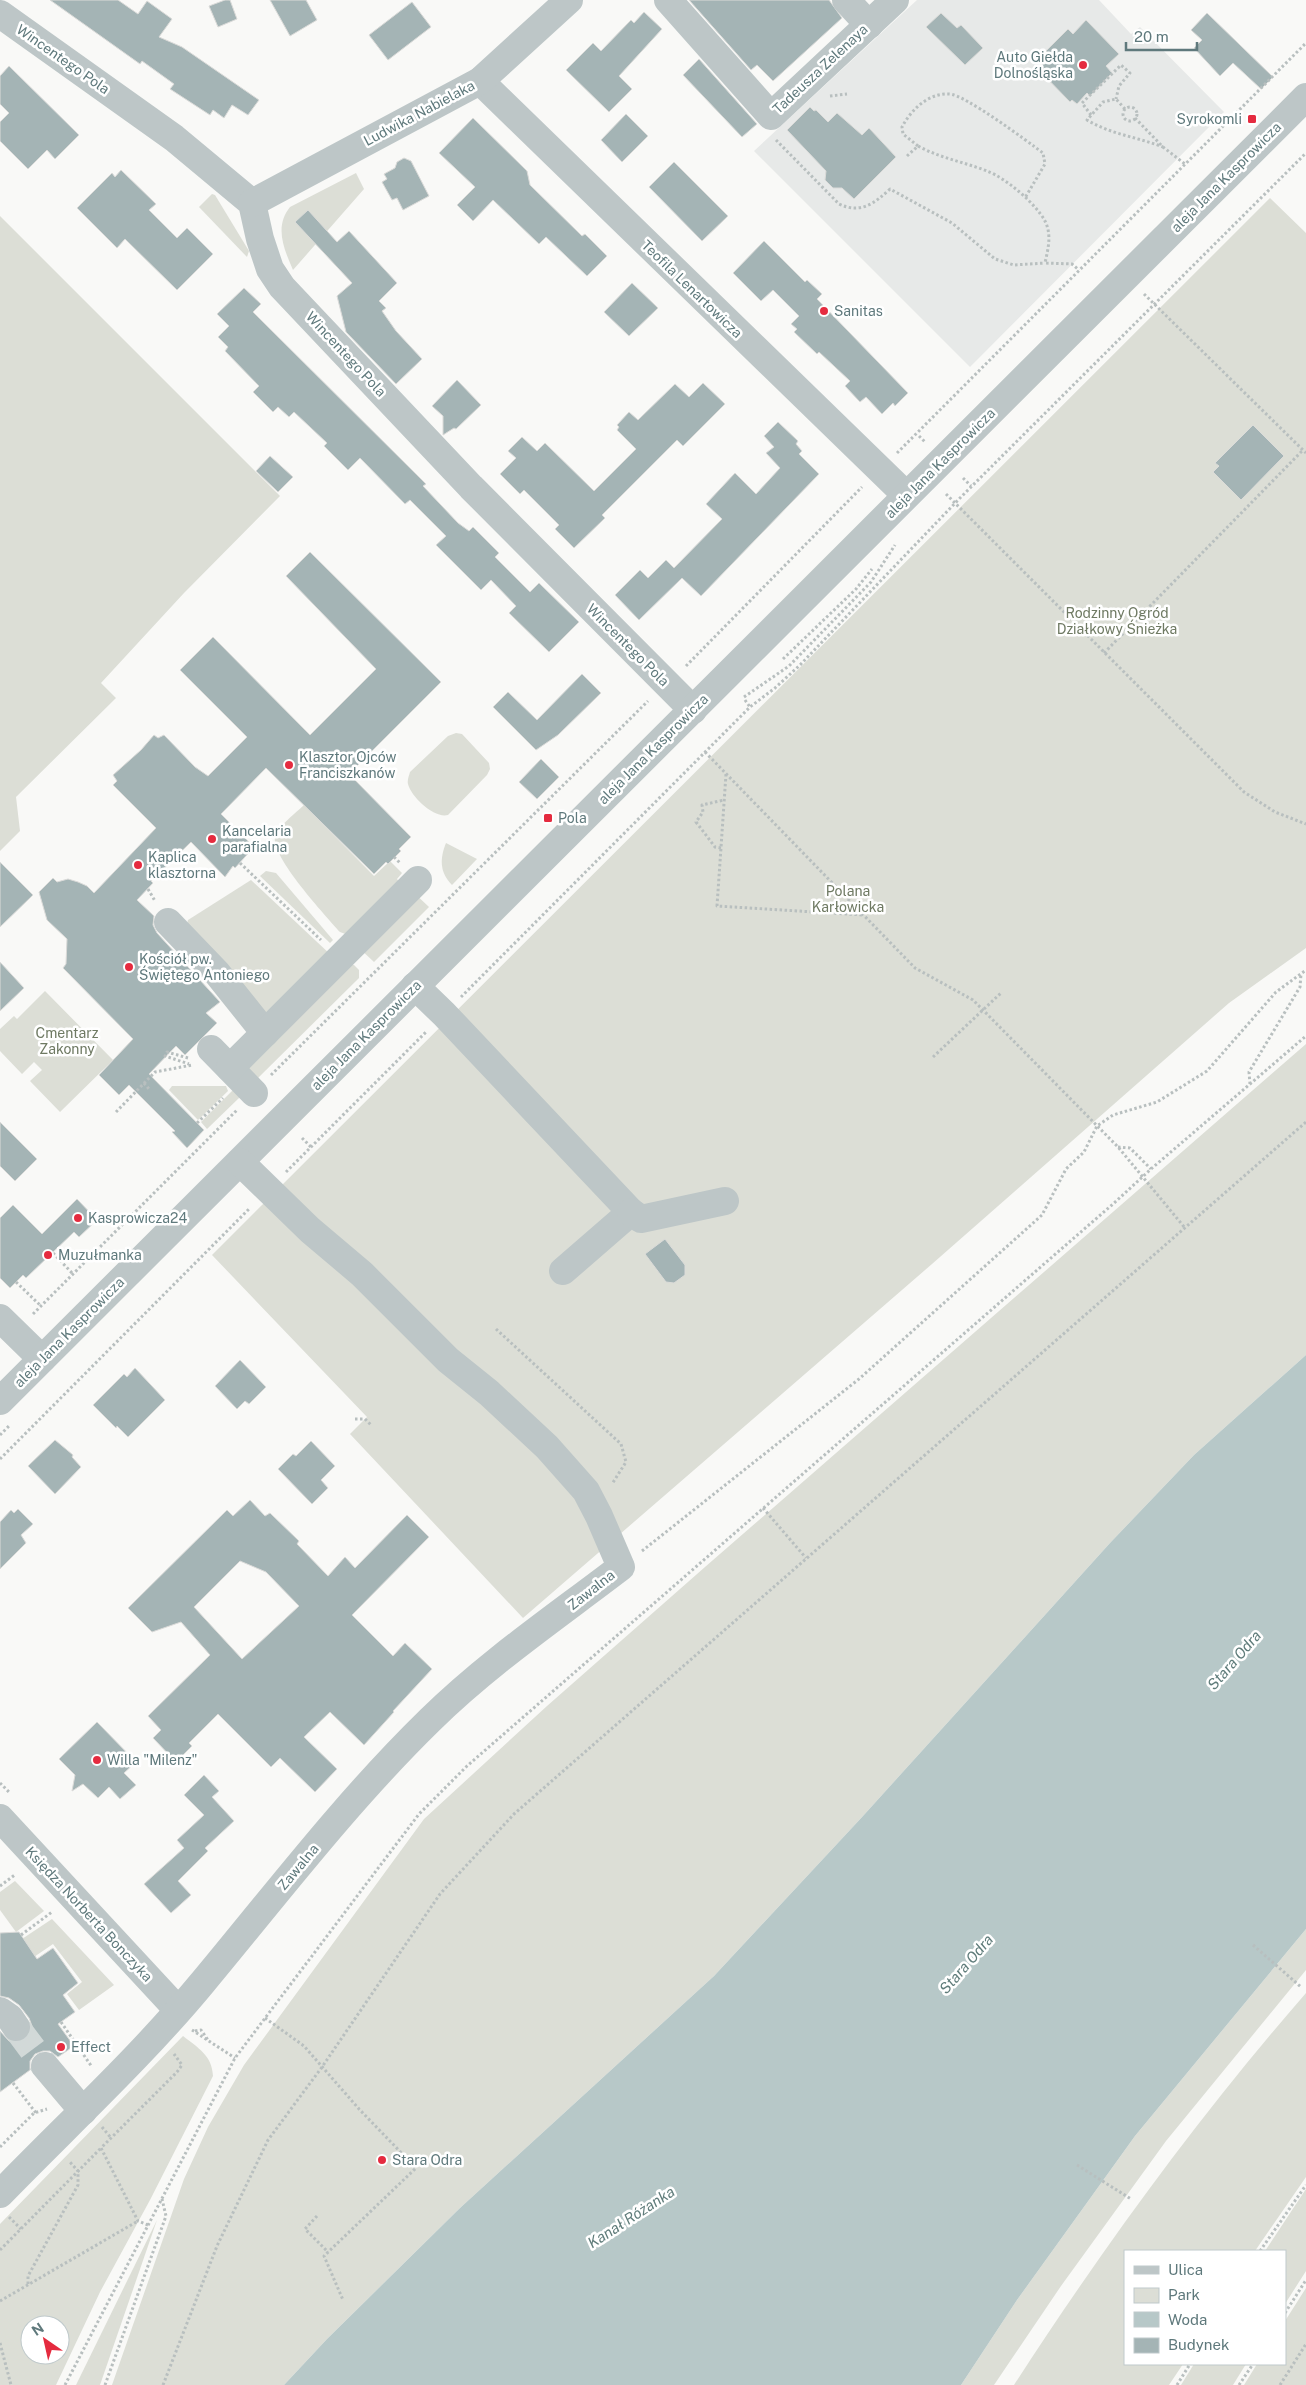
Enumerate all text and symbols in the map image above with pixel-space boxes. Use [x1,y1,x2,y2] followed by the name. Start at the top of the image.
[1126,20,1197,52] scale bar
[13,21,113,97] street label: Wincentego Pola
[769,21,871,117] street label: Tadeusza Zelenaya
[1134,28,1169,45] text: 20 m
[994,49,1073,81] place label: Auto Giełda Dolnośląska
[1077,59,1089,71] marker: Auto Giełda Dolnośląska
[361,77,477,149] street label: Ludwika Nabielaka
[1177,111,1242,127] place label: Syrokomli
[1246,113,1258,125] marker: Syrokomli
[1168,119,1284,235] street label: aleja Jana Kasprowicza
[638,237,746,341] street label: Teofila Lenartowicza
[834,303,883,319] place label: Sanitas
[818,305,830,317] marker: Sanitas
[303,308,389,400] street label: Wincentego Pola
[882,405,998,521] street label: aleja Jana Kasprowicza
[584,601,672,689] street label: Wincentego Pola
[1057,605,1177,637] park label: Rodzinny Ogród Działkowy Śnieżka
[595,691,711,807] street label: aleja Jana Kasprowicza
[299,749,397,781] place label: Klasztor Ojców Franciszkanów
[283,759,295,771] marker: Klasztor Ojców Franciszkanów
[558,810,587,826] place label: Pola
[542,812,554,824] marker: Pola
[222,823,291,855] place label: Kancelaria parafialna
[206,833,218,845] marker: Kancelaria parafialna
[148,849,216,881] place label: Kaplica klasztorna
[132,859,144,871] marker: Kaplica klasztorna
[812,883,884,915] park label: Polana Karłowicka
[139,951,270,983] place label: Kościół pw. Świętego Antoniego
[123,961,135,973] marker: Kościół pw. Świętego Antoniego
[308,977,424,1093] street label: aleja Jana Kasprowicza
[36,1025,99,1057] park label: Cmentarz Zakonny
[88,1210,187,1226] place label: Kasprowicza24
[72,1212,84,1224] marker: Kasprowicza24
[58,1247,142,1263] place label: Muzułmanka
[42,1249,54,1261] marker: Muzułmanka
[11,1274,127,1390] street label: aleja Jana Kasprowicza
[564,1567,618,1613] street label: Zawalna
[1204,1627,1264,1693] water label: Stara Odra
[107,1752,197,1768] place label: Willa "Milenz"
[91,1754,103,1766] marker: Willa "Milenz"
[274,1841,322,1893] street label: Zawalna
[22,1843,156,1985] street label: Księdza Norberta Bonczyka
[936,1931,996,1997] water label: Stara Odra
[71,2039,111,2055] place label: Effect
[55,2041,67,2053] marker: Effect
[392,2152,462,2168] place label: Stara Odra
[376,2154,388,2166] marker: Stara Odra
[584,2183,678,2251] water label: Kanał Różanka
[1124,2250,1286,2365] legend
[1168,2261,1203,2278] text: Ulica
[1168,2286,1200,2303] text: Park
[1168,2311,1207,2328] text: Woda
[20,2315,70,2365] north arrow
[29,2320,47,2339] text: N
[1168,2336,1229,2353] text: Budynek

